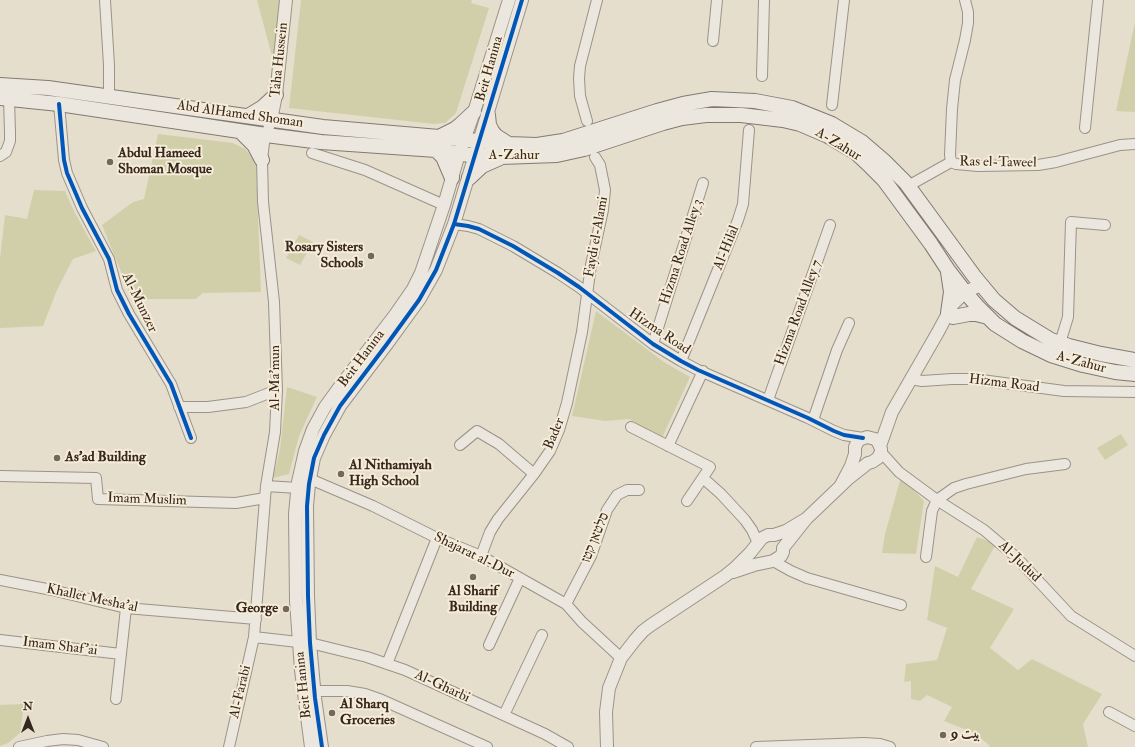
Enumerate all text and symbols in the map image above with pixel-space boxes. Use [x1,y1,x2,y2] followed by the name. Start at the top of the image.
[268,22,292,98] street label: Taha Hussein
[473,34,507,104] street label: Beit Hanina
[176,98,304,132] street label: Abd AlHamed Shoman
[812,125,864,165] street label: A-Zahur
[118,146,212,178] place label: Abdul Hameed Shoman Mosque
[489,148,539,164] street label: A-Zahur
[959,154,1037,172] street label: Ras el-Taweel
[105,157,115,167] marker: Abdul Hameed Shoman Mosque
[582,195,612,279] street label: Faydi el-Alami
[657,197,707,307] street label: Hizma Road Alley 3
[710,223,744,273] street label: Al-Hilal
[285,240,363,272] place label: Rosary Sisters Schools
[366,251,376,261] marker: Rosary Sisters Schools
[772,258,826,368] street label: Hizma Road Alley 7
[117,271,161,335] street label: Al-Munzer
[625,305,693,359] street label: Hizma Road
[335,327,389,391] street label: Beit Hanina
[268,345,284,411] street label: Al-Ma'mun
[1054,348,1108,378] street label: A-Zahur
[968,371,1040,397] street label: Hizma Road
[541,416,569,452] street label: Bader
[65,450,146,466] place label: As'ad Building
[52,453,62,463] marker: As'ad Building
[349,458,432,490] place label: Al Nithamiyah High School
[336,469,346,479] marker: Al Nithamiyah High School
[107,490,187,510] street label: Imam Muslim
[578,510,614,566] street label: סלטאן קטז
[431,529,517,583] street label: Shajarat al-Dur
[994,538,1044,586] street label: Al-Judud
[468,572,478,582] marker: Al Sharif Building
[45,581,139,617] street label: Khallet Mesha'al
[448,584,498,616] place label: Al Sharif Building
[236,601,278,617] place label: George
[281,604,291,614] marker: George
[22,634,98,660] street label: Imam Shaf'ai
[292,651,316,719] street label: Beit Hanina
[227,664,255,720] street label: Al-Farabi
[412,667,472,707] street label: Al-Gharbi
[340,697,395,730] place label: Al Sharq Groceries
[8,699,48,739] north arrow
[23,700,33,713] text: N
[327,708,337,718] marker: Al Sharq Groceries
[951,727,980,743] place label: بيت 9
[938,730,948,740] marker: بيت 9

